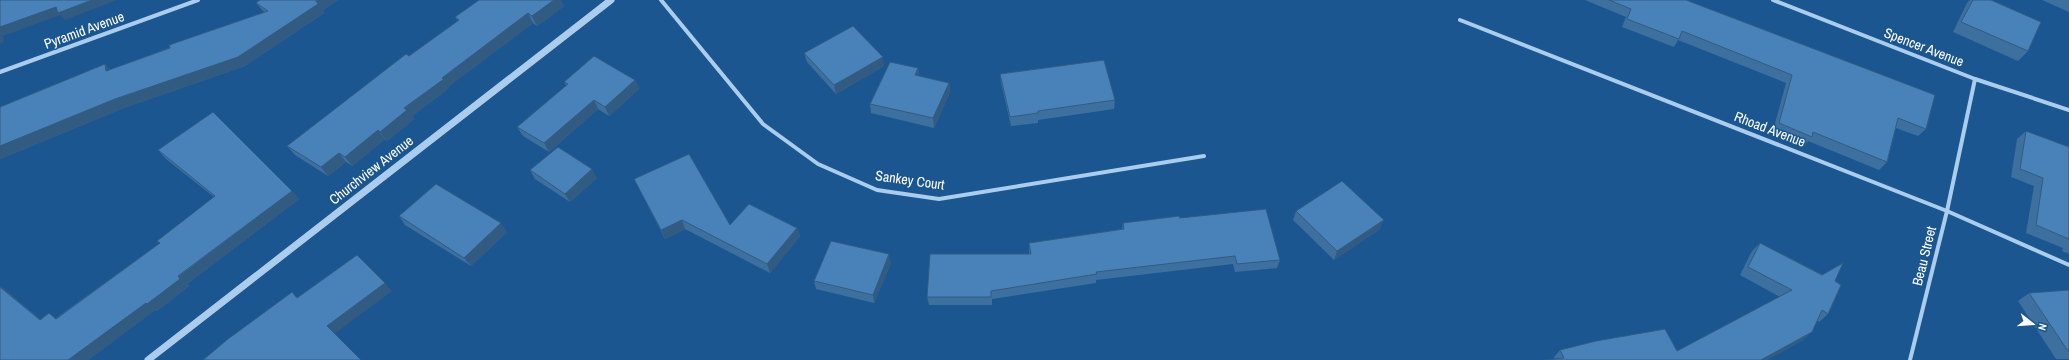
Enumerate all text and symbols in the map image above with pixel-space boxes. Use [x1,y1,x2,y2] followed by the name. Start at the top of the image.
[41,7,127,53] street label: Pyramid Avenue
[1882,24,1966,70] street label: Spencer Avenue
[1732,107,1808,151] street label: Rhoad Avenue
[325,132,417,208] street label: Churchview Avenue
[874,166,946,194] street label: Sankey Court
[1908,224,1940,288] street label: Beau Street
[2013,304,2053,344] north arrow
[2035,322,2050,332] text: N

